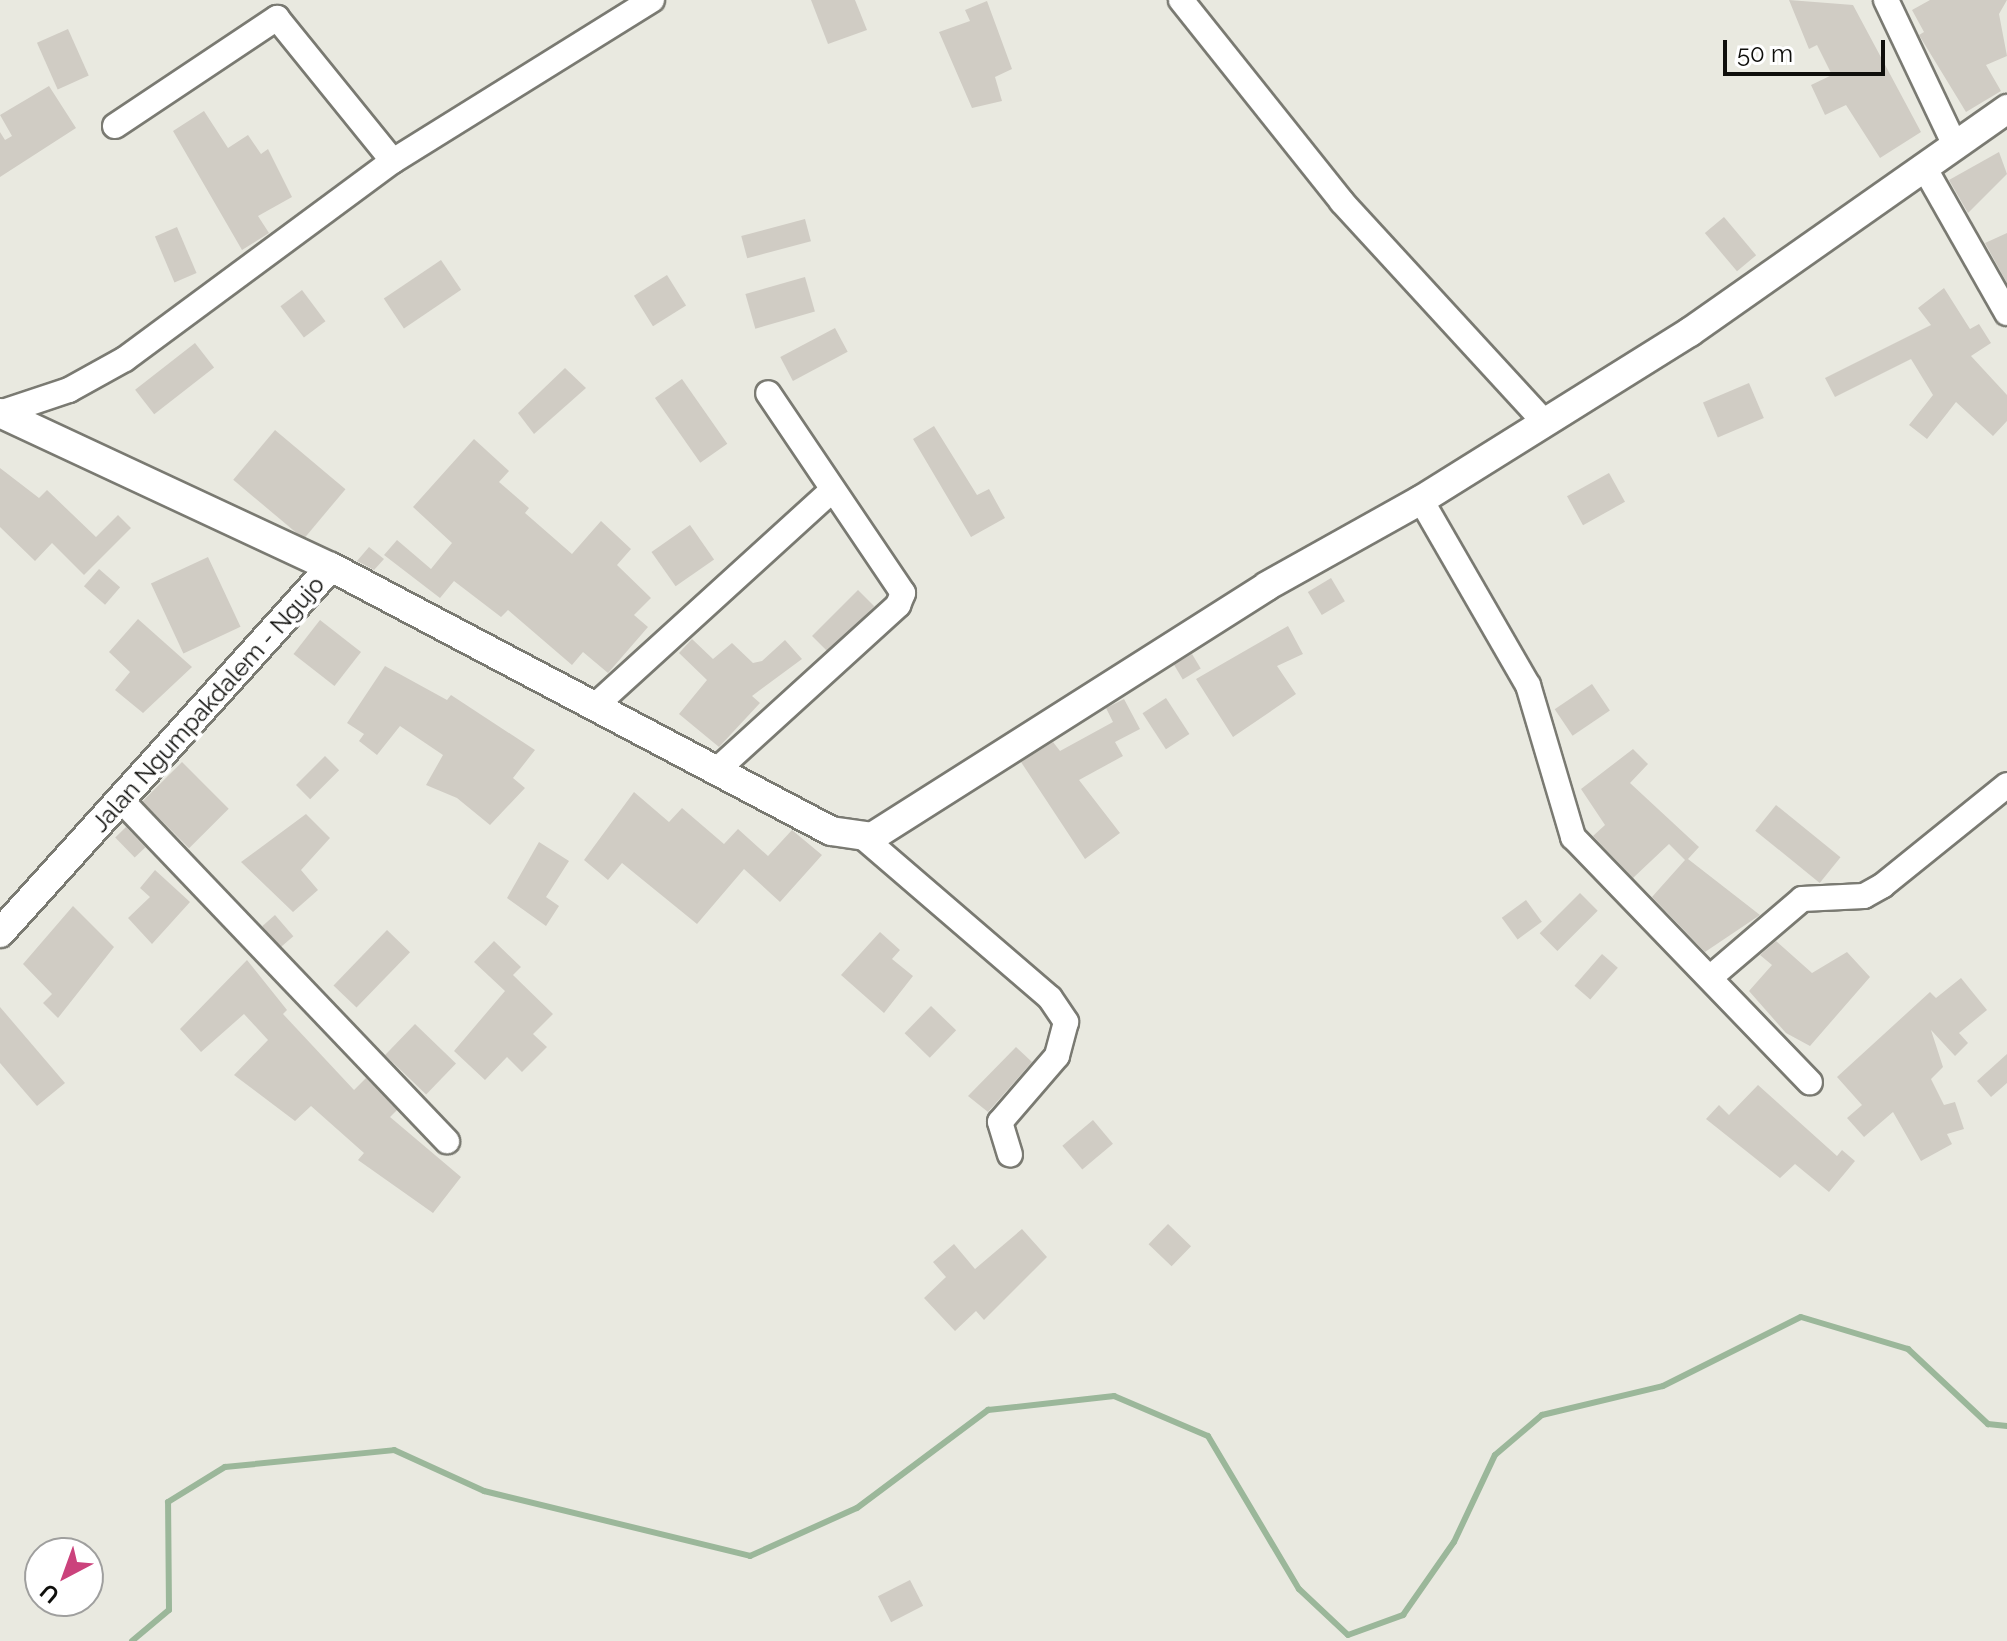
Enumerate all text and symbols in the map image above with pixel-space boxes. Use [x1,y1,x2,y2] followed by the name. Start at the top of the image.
[1727,24,1889,74] scale bar
[1737,39,1793,68] text: 50 m
[86,570,330,838] street label: Jalan Ngumpakdalem - Ngujo
[24,1537,104,1617] north arrow
[35,1578,64,1609] text: U

